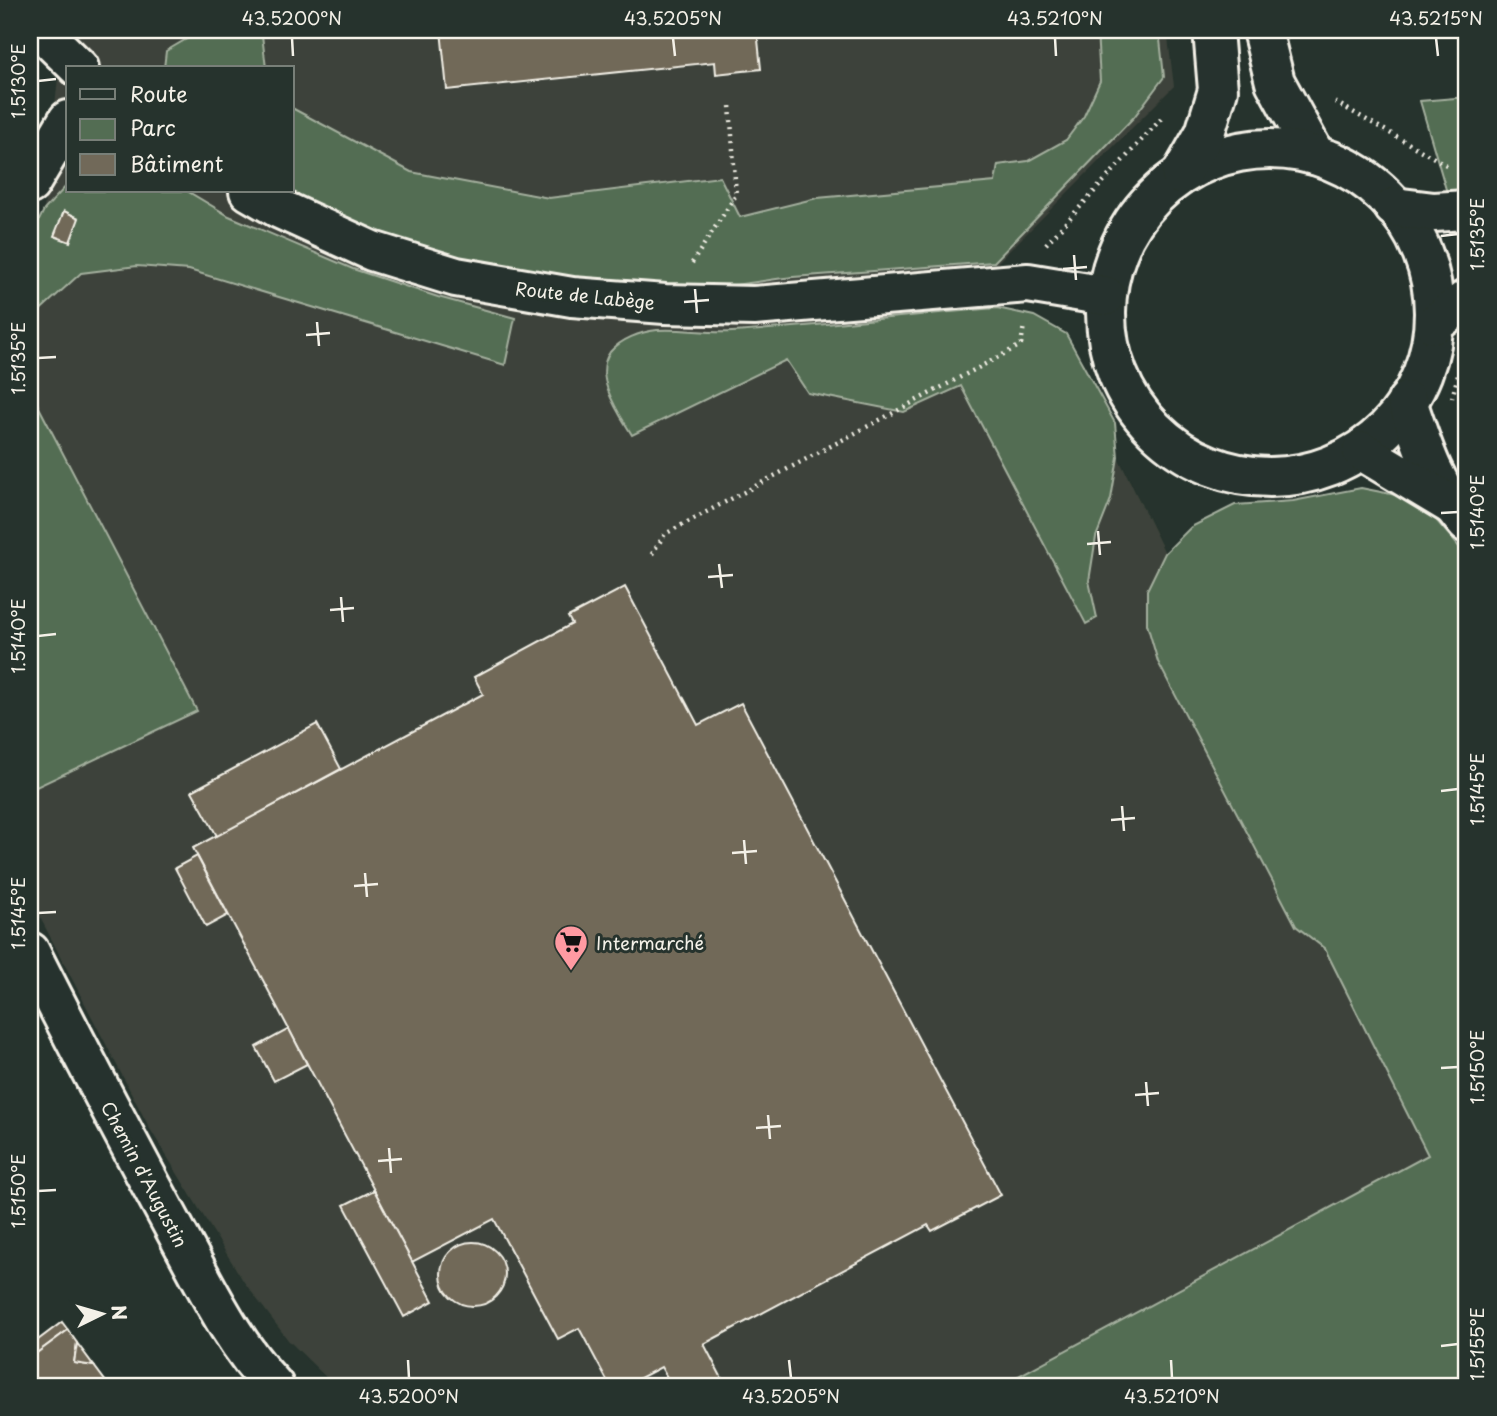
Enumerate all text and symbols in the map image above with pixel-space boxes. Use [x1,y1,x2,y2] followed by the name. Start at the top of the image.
[242,4,342,31] text: 43.5200°N
[624,4,722,31] text: 43.5205°N
[1007,4,1103,31] text: 43.5210°N
[1389,4,1483,31] text: 43.5215°N
[4,43,31,119] text: 1.5130°E
[66,66,294,192] legend
[130,77,188,109] text: Route
[130,111,176,143] text: Parc
[130,147,223,179] text: Bâtiment
[1463,198,1490,270] text: 1.5135°E
[514,274,656,316] street label: Route de Labège
[4,322,31,394] text: 1.5135°E
[1463,474,1490,550] text: 1.5140°E
[4,598,31,674] text: 1.5140°E
[1463,753,1490,825] text: 1.5145°E
[4,877,31,949] text: 1.5145°E
[552,923,590,972] supermarket icon: Intermarché
[596,929,704,956] place label: Intermarché
[1463,1030,1490,1104] text: 1.5150°E
[95,1096,195,1252] street label: Chemin d'Augustin
[4,1154,31,1228] text: 1.5150°E
[66,1280,136,1350] north arrow
[105,1304,135,1321] text: N
[1463,1307,1490,1381] text: 1.5155°E
[359,1382,459,1409] text: 43.5200°N
[742,1382,840,1409] text: 43.5205°N
[1124,1382,1220,1409] text: 43.5210°N

